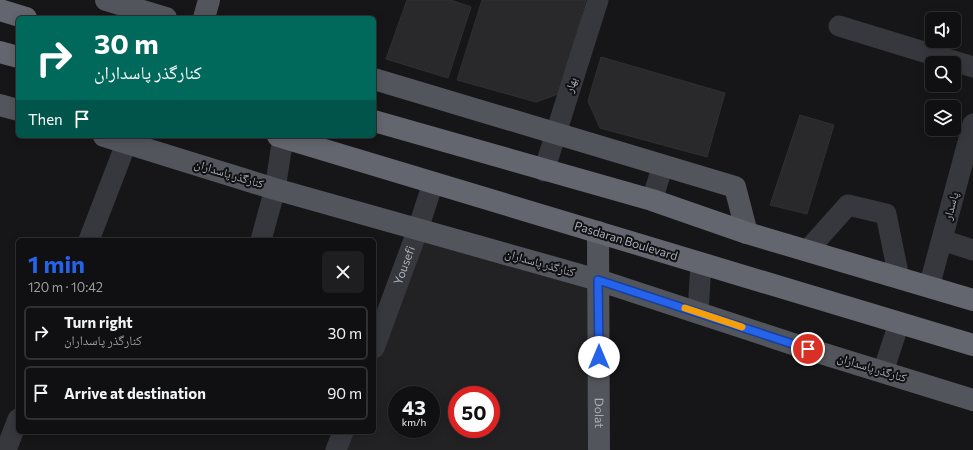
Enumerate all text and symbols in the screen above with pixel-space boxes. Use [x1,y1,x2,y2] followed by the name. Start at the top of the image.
[925,12,961,136] map controls
[925,12,961,48] button: sound
[94,26,159,60] text: 30 m
[28,32,80,84] icon: right
[925,56,961,92] button: search
[94,61,202,83] text: کنارگذر پاسداران
[561,75,580,96] street label: بهار
[925,100,961,136] button: layers
[71,108,93,130] icon: arrive
[28,110,63,128] text: Then
[193,156,266,191] street label: کنارگذر پاسداران
[939,190,962,222] street label: پاسدار
[573,218,680,262] street label: Pasdaran Boulevard
[390,244,417,286] street label: Yousefi
[503,245,577,280] street label: کنارگذر پاسداران
[28,249,85,278] text: 1 min
[322,251,364,293] button: close
[28,279,103,295] text: 120 m · 10:42
[64,313,133,331] text: Turn right
[30,322,52,344] icon: right
[328,324,362,342] text: 30 m
[64,332,142,348] text: کنارگذر پاسداران
[791,332,825,366] pin
[578,336,620,378] position arrow
[797,338,819,360] icon: arrive
[836,350,909,385] street label: کنارگذر پاسداران
[30,382,52,404] icon: arrive
[64,384,206,402] text: Arrive at destination
[327,384,362,402] text: 90 m
[448,386,500,438] speed limit sign: 50
[402,395,426,419] text: 43
[593,398,607,428] street label: Dolat
[402,416,426,428] text: km/h

